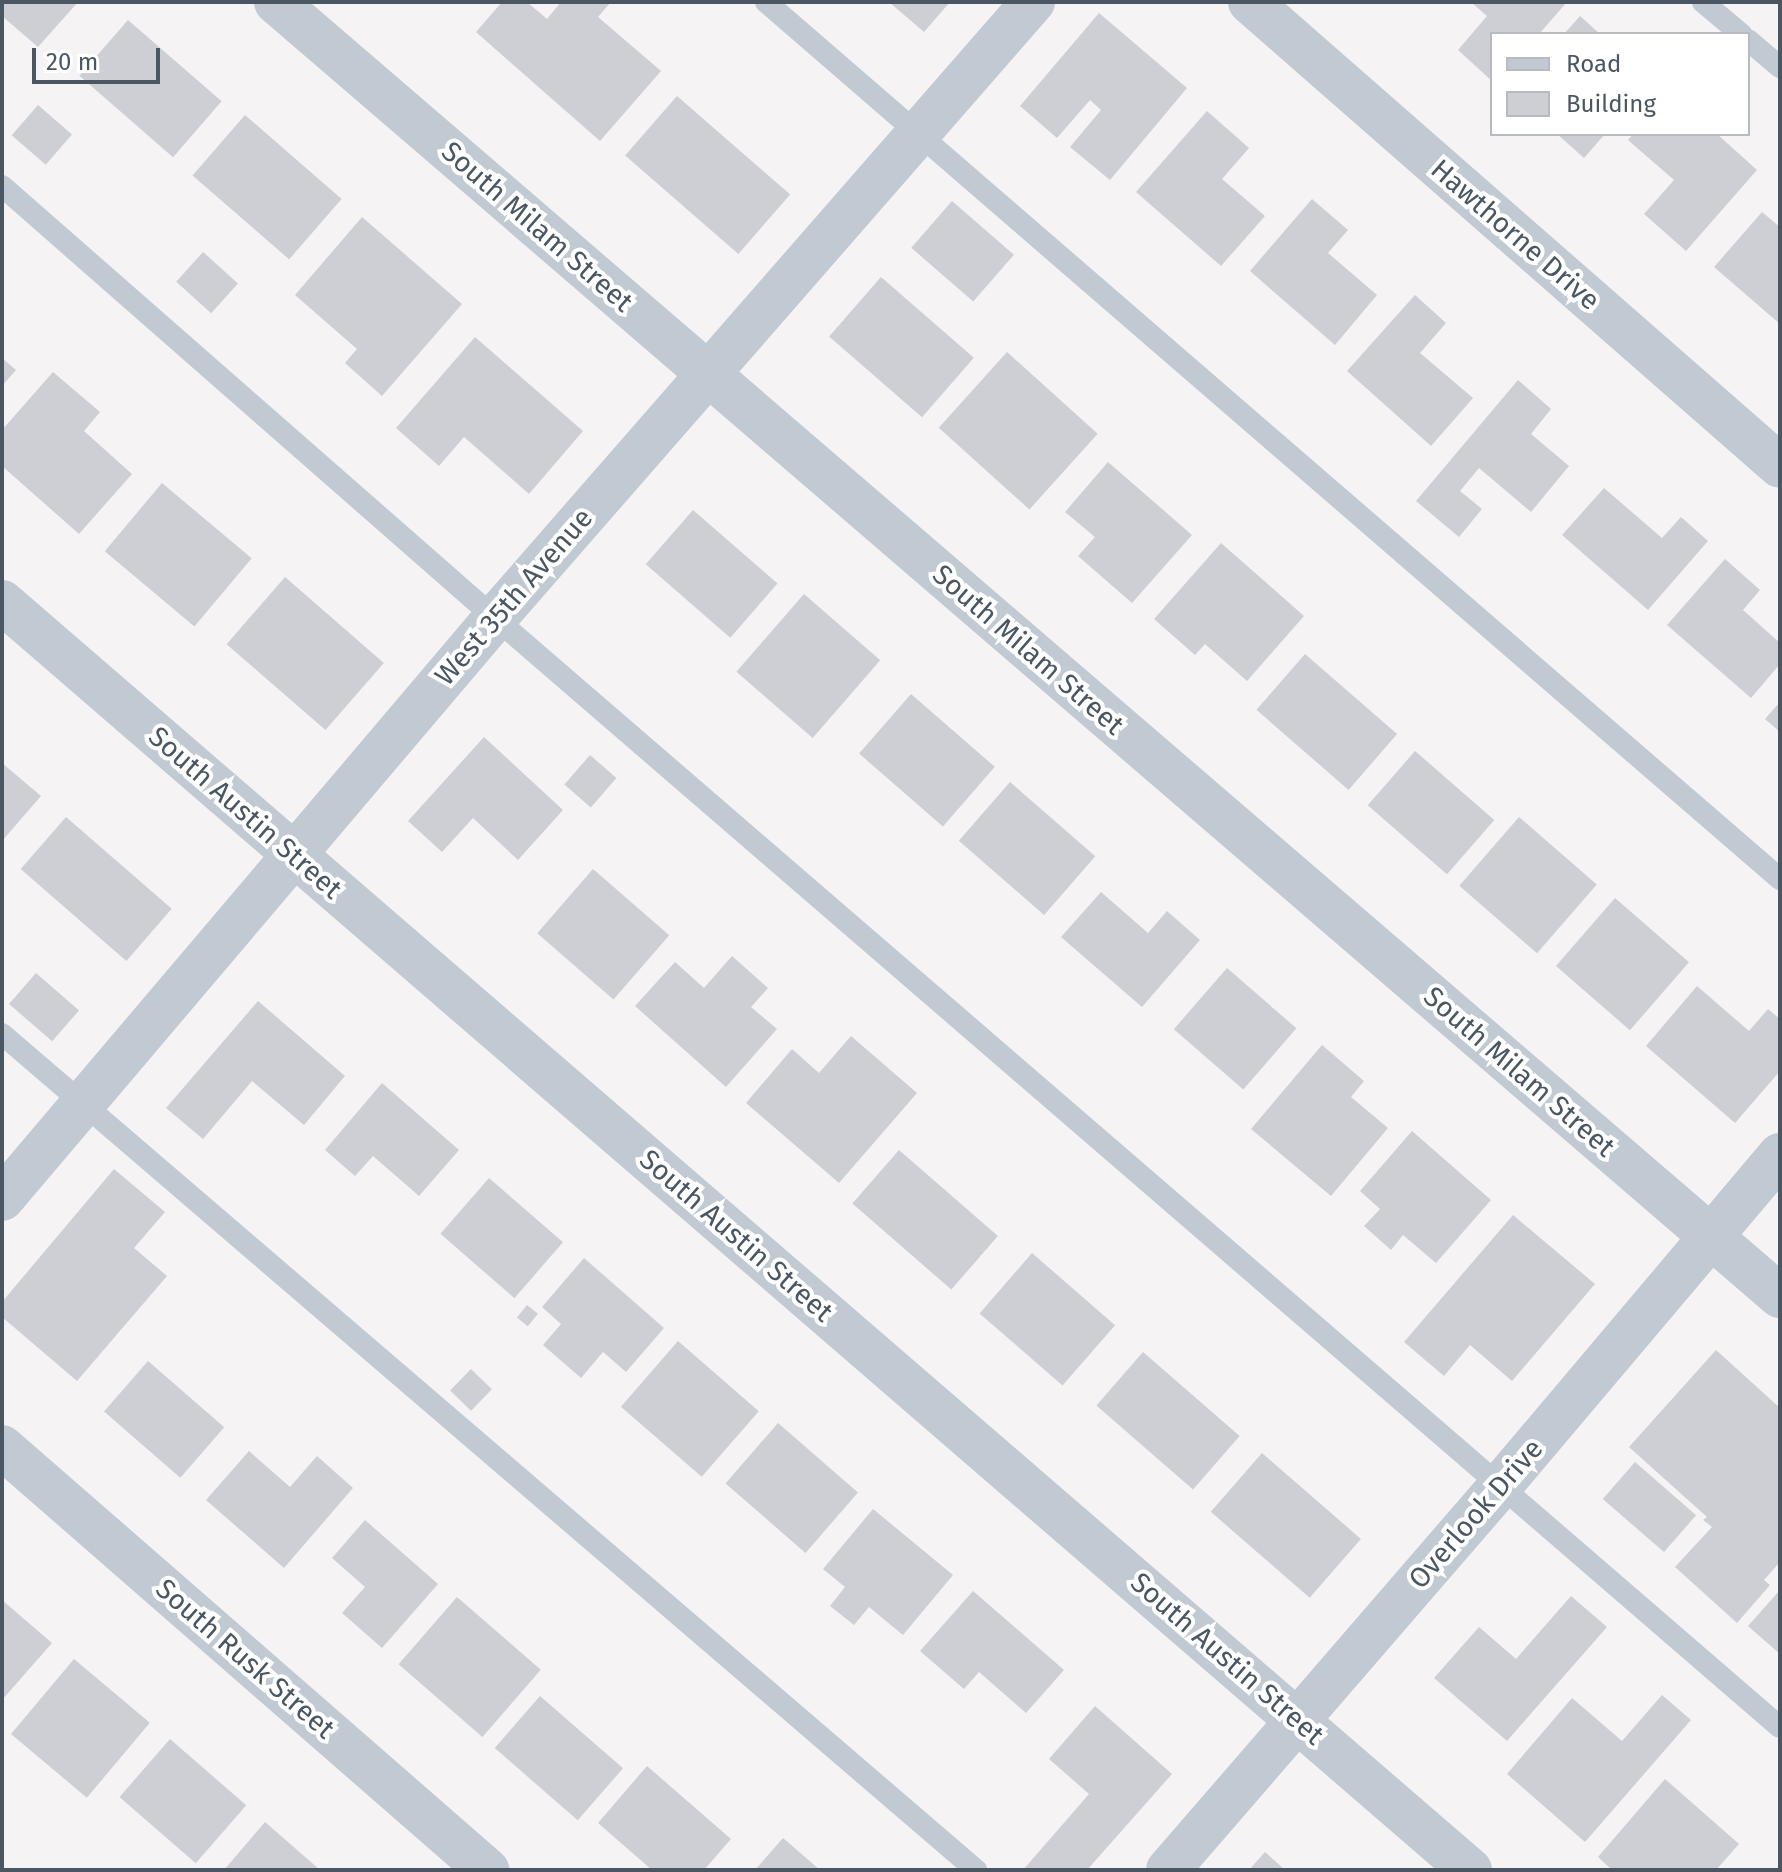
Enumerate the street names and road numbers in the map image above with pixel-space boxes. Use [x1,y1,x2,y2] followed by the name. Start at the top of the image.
[435,135,639,319] street label: South Milam Street
[1424,153,1606,317] street label: Hawthorne Drive
[428,502,600,692] street label: West 35th Avenue
[926,558,1130,742] street label: South Milam Street
[142,720,348,906] street label: South Austin Street
[1417,980,1621,1164] street label: South Milam Street
[633,1143,839,1329] street label: South Austin Street
[1402,1432,1550,1596] street label: Overlook Drive
[1124,1566,1330,1752] street label: South Austin Street
[149,1572,341,1746] street label: South Rusk Street

